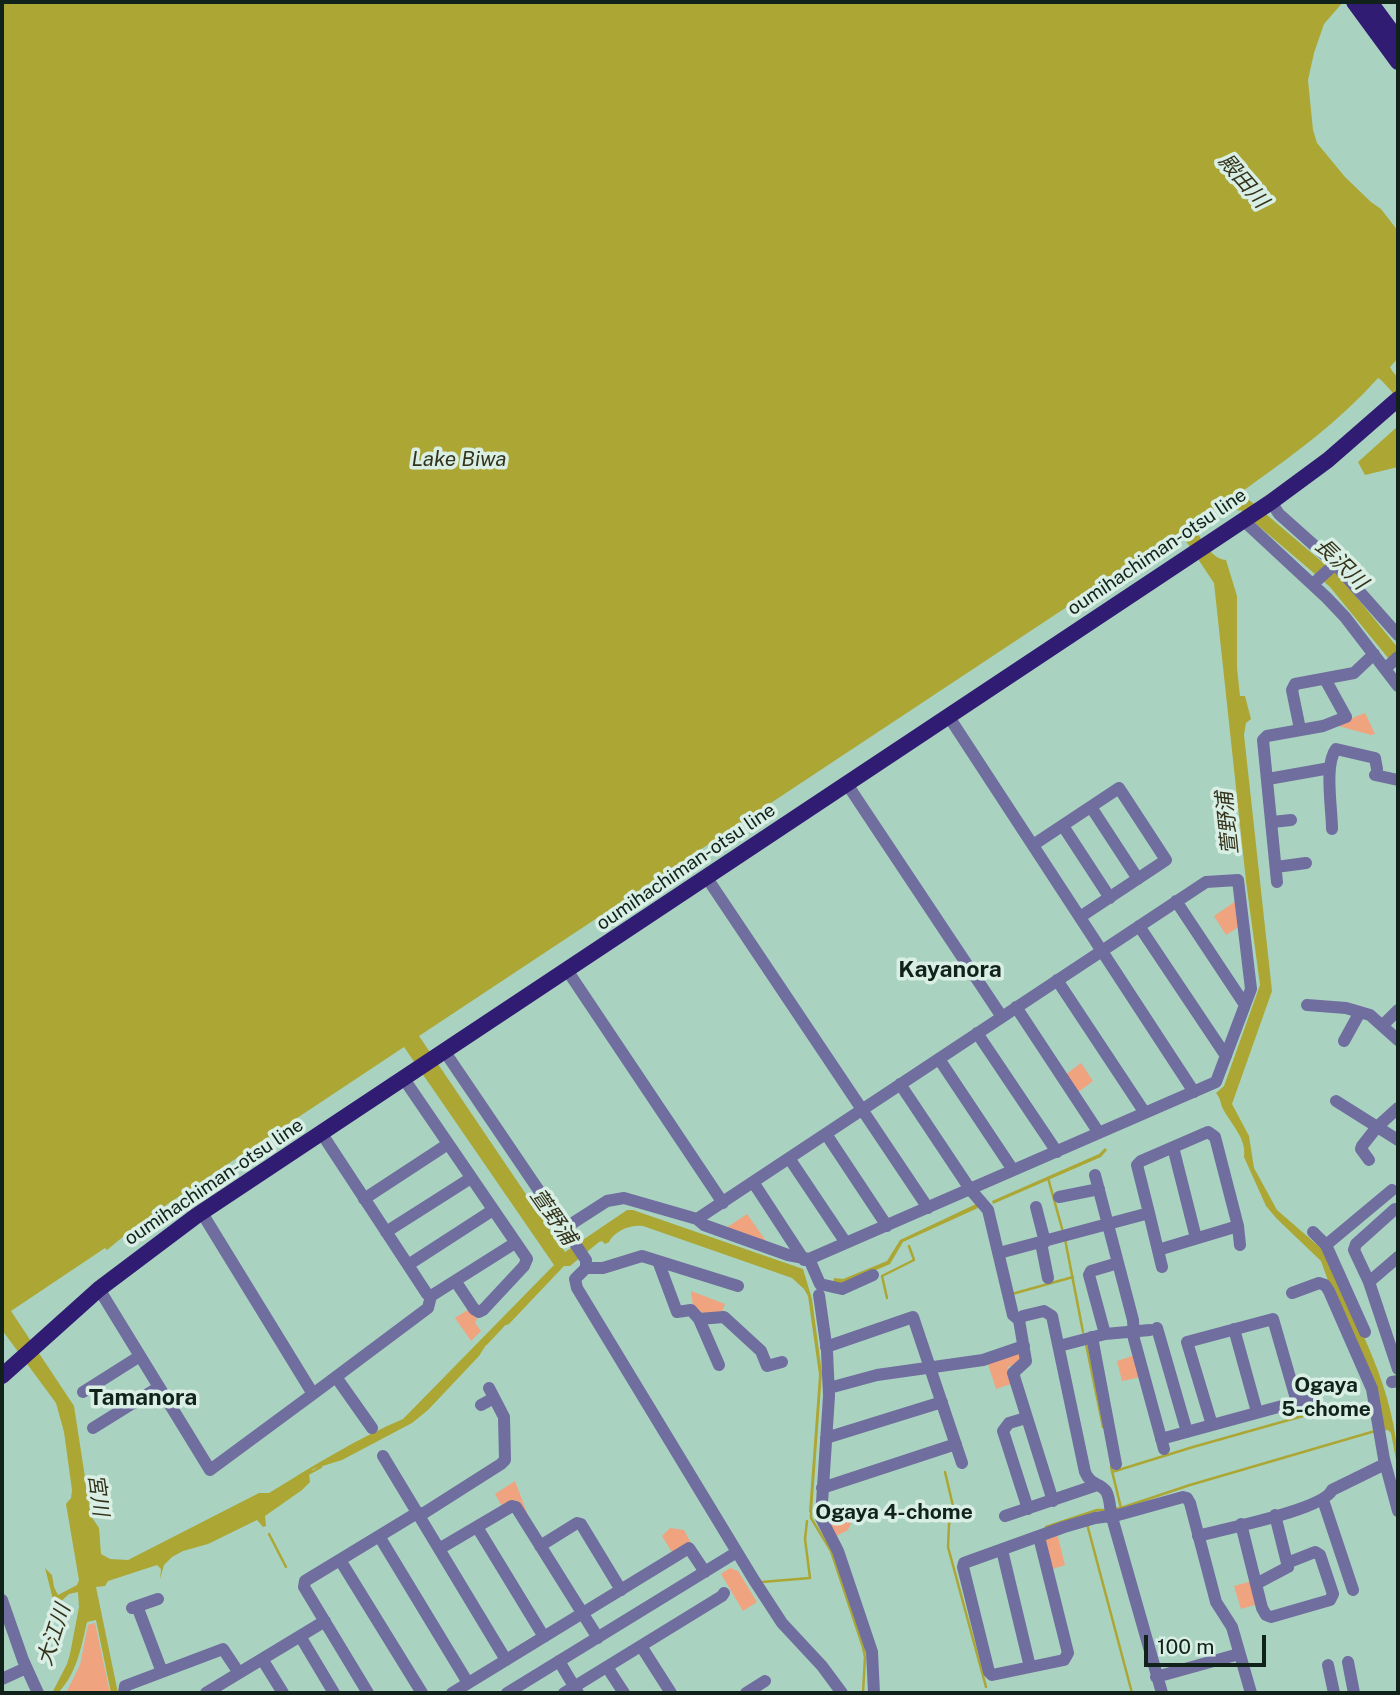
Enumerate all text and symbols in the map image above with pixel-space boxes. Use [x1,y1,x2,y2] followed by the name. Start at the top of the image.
[1213,149,1273,213] water label: 殿田川
[411,447,507,473] water label: Lake Biwa
[1063,484,1251,620] street label: oumihachiman-otsu line
[1310,533,1372,595] water label: 長沢川
[1212,790,1244,856] water label: 萱野浦
[592,799,780,935] street label: oumihachiman-otsu line
[898,956,1002,984] district label: Kayanora
[120,1114,308,1250] street label: oumihachiman-otsu line
[525,1184,581,1250] water label: 萱野浦
[1281,1373,1371,1423] district label: Ogaya 5-chome
[89,1384,197,1412] district label: Tamanora
[83,1472,113,1518] water label: 宮川
[815,1500,973,1526] district label: Ogaya 4-chome
[32,1601,76,1669] water label: 大江川
[1148,1622,1270,1666] scale bar
[1157,1634,1214,1659] text: 100 m

